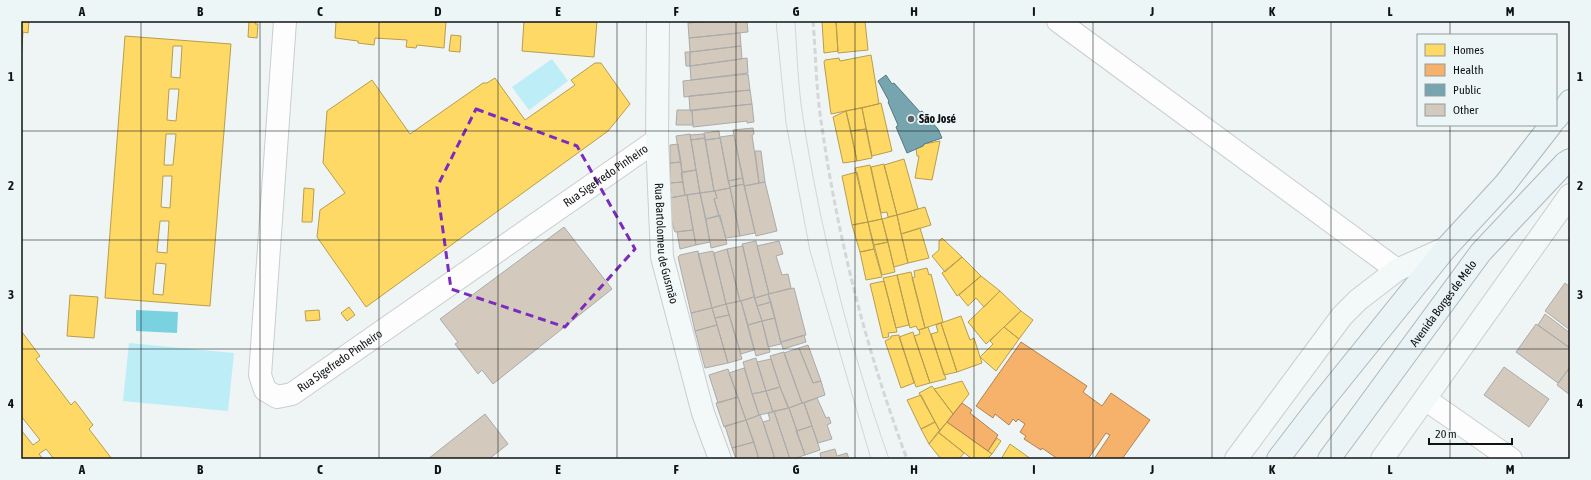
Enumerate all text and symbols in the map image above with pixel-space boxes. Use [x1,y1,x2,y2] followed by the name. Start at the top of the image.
[78,4,86,19] text: A
[197,4,204,19] text: B
[317,4,323,19] text: C
[434,4,442,19] text: D
[555,4,561,19] text: E
[673,4,679,19] text: F
[793,4,800,19] text: G
[910,4,918,19] text: H
[1032,4,1036,19] text: I
[1149,4,1154,19] text: J
[1269,4,1276,19] text: K
[1387,4,1393,19] text: L
[1506,4,1515,19] text: M
[1417,34,1557,126] legend
[1453,43,1484,57] text: Homes
[1453,63,1483,77] text: Health
[8,69,14,84] text: 1
[1577,69,1583,84] text: 1
[1453,83,1481,97] text: Public
[1453,103,1479,117] text: Other
[919,112,957,126] place label: São José
[906,114,916,124] marker: São José
[561,141,651,210] street label: Rua Sigefredo Pinheiro
[8,178,14,193] text: 2
[1577,178,1583,193] text: 2
[652,183,681,306] street label: Rua Bartolomeu de Gusmão
[1407,257,1480,349] street label: Avenida Borges de Melo
[8,287,14,302] text: 3
[1577,287,1583,302] text: 3
[295,326,385,395] street label: Rua Sigefredo Pinheiro
[7,396,14,411] text: 4
[1576,396,1583,411] text: 4
[1429,420,1512,446] scale bar
[1435,427,1457,441] text: 20 m
[78,462,86,477] text: A
[197,462,204,477] text: B
[317,462,323,477] text: C
[434,462,442,477] text: D
[555,462,561,477] text: E
[673,462,679,477] text: F
[793,462,800,477] text: G
[910,462,918,477] text: H
[1032,462,1036,477] text: I
[1149,462,1154,477] text: J
[1269,462,1276,477] text: K
[1387,462,1393,477] text: L
[1506,462,1515,477] text: M

